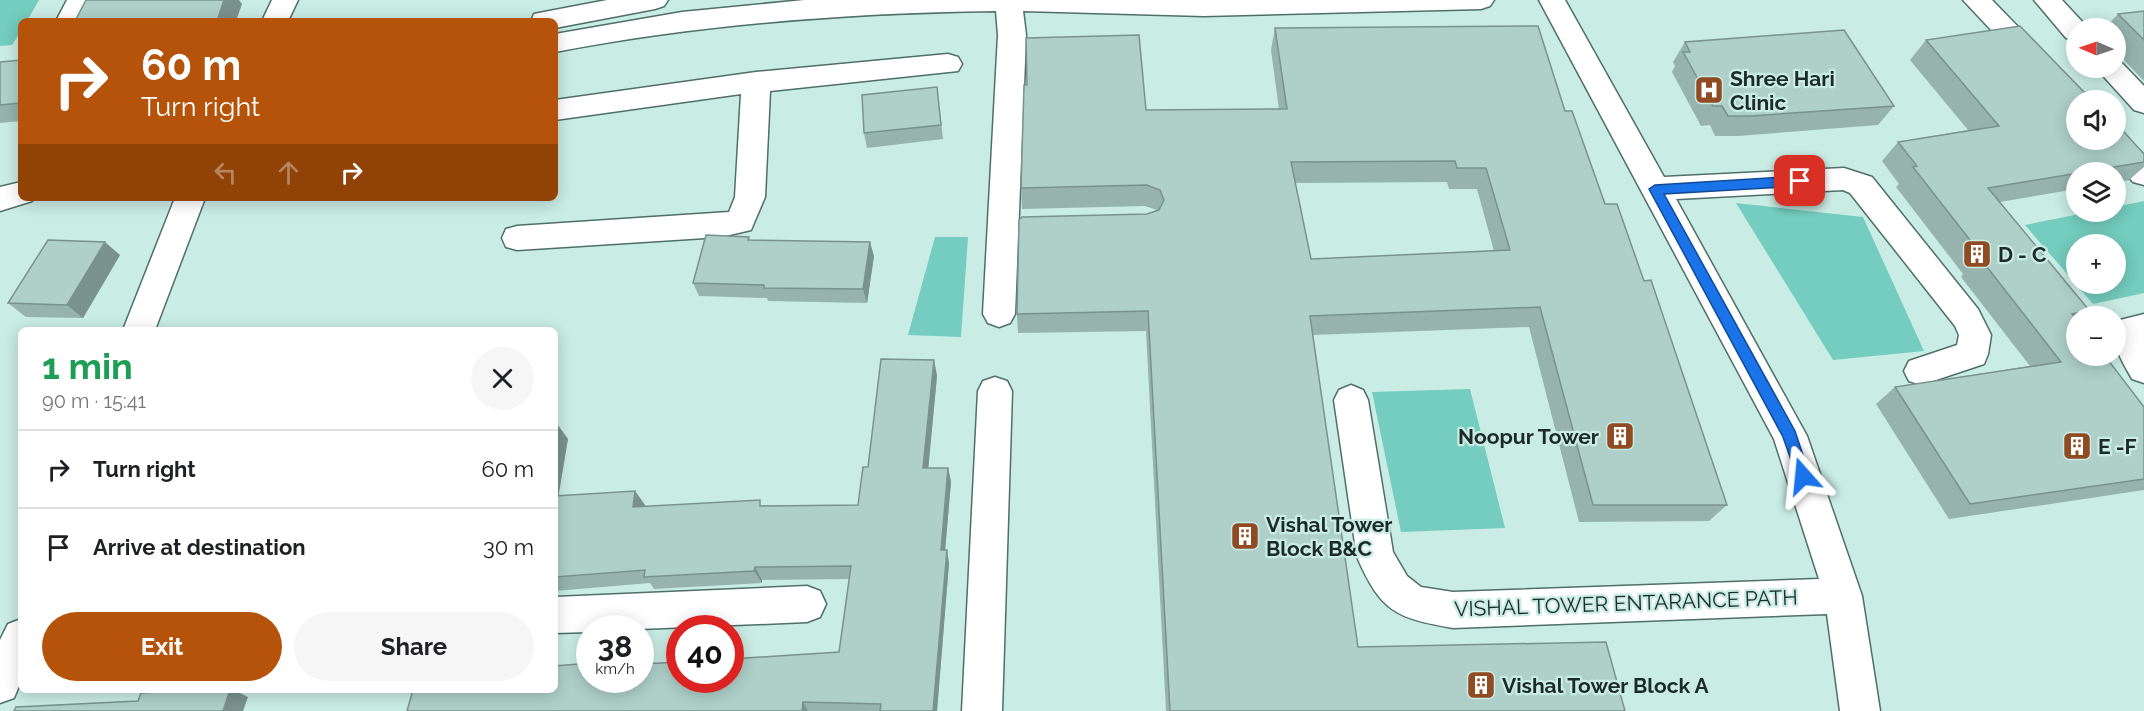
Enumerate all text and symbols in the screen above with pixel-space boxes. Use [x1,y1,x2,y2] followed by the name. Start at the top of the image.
[2066,18,2126,78] north arrow
[2066,18,2126,366] map controls
[141,41,241,90] text: 60 m
[42,42,120,120] icon: right
[1730,66,1835,115] place label: Shree Hari Clinic
[1693,74,1725,106] hospital icon: Shree Hari Clinic
[2066,90,2126,150] button: sound
[141,91,260,122] text: Turn right
[1774,155,1825,206] pin
[209,156,242,189] icon: left
[272,156,305,189] icon: ahead
[335,156,368,189] icon: right
[2066,162,2126,222] button: layers
[1783,164,1816,197] icon: arrive
[2066,234,2126,294] button: +
[1961,238,1993,270] building icon: D - C
[1998,242,2046,267] place label: D - C
[2066,306,2126,366] button: −
[42,345,133,387] text: 1 min
[471,347,534,410] button: close
[42,389,146,413] text: 90 m · 15:41
[1604,420,1636,452] building icon: Noopur Tower
[1458,424,1599,449] place label: Noopur Tower
[2061,430,2093,462] building icon: E -F
[2098,434,2137,459] place label: E -F
[1771,444,1835,508] position arrow
[42,453,75,486] icon: right
[93,456,196,482] text: Turn right
[481,456,534,482] text: 60 m
[1266,512,1392,561] place label: Vishal Tower Block B&C
[1229,520,1261,552] building icon: Vishal Tower Block B&C
[42,531,75,564] icon: arrive
[93,534,306,560] text: Arrive at destination
[483,534,534,560] text: 30 m
[1454,585,1798,621] street label: VISHAL TOWER ENTARANCE PATH
[42,612,282,681] button: Exit
[294,612,534,681] button: Share
[666,615,744,693] speed limit sign: 40
[598,629,632,664] text: 38
[595,660,635,678] text: km/h
[1465,669,1497,701] building icon: Vishal Tower Block A
[1502,673,1710,698] place label: Vishal Tower Block A

